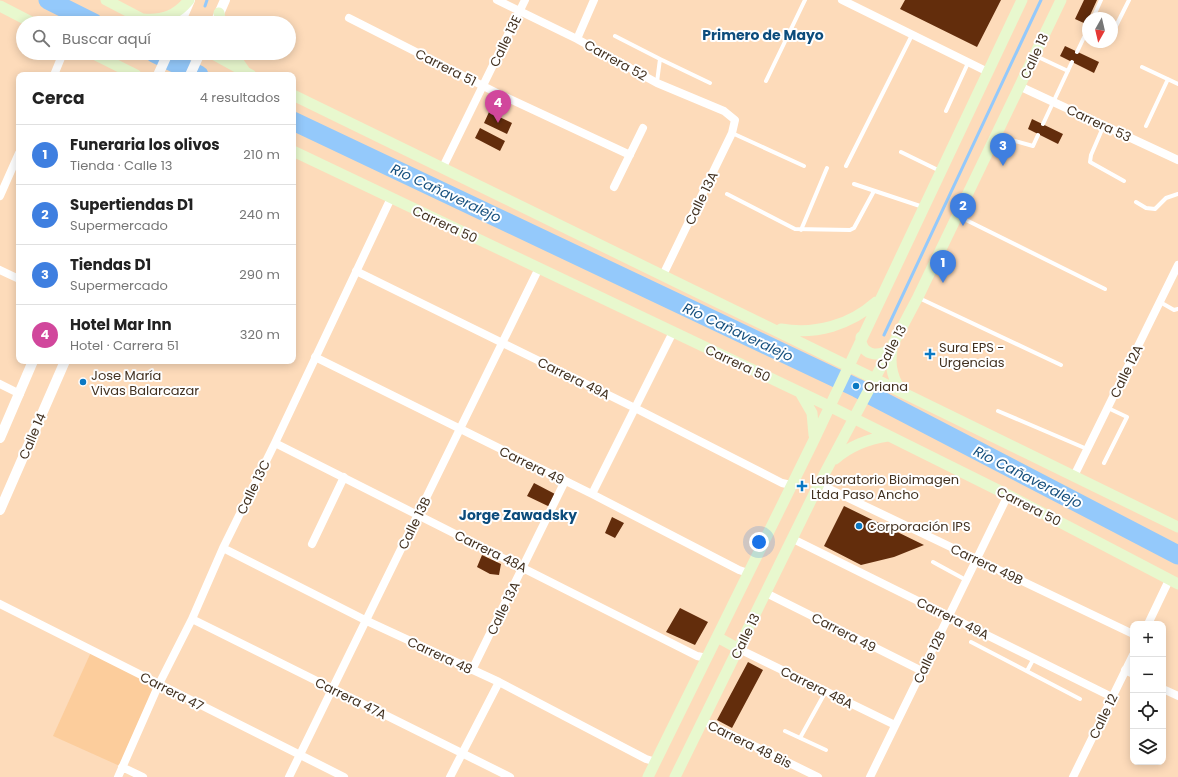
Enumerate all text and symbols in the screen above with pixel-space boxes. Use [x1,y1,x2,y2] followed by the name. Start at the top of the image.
[485,12,526,70] street label: Calle 13E
[1082,12,1118,48] north arrow
[16,16,296,60] search box
[702,25,824,45] district label: Primero de Mayo
[30,27,52,49] icon: search
[62,28,151,49] text: Buscar aquí
[1016,30,1053,82] street label: Calle 13
[581,35,651,86] street label: Carrera 52
[412,44,479,91] street label: Carrera 51
[32,86,85,110] text: Cerca
[200,88,280,107] text: 4 resultados
[485,90,511,123] pin: 4
[1063,100,1134,147] street label: Carrera 53
[990,133,1016,166] pin: 3
[70,134,220,155] text: Funeraria los olivos
[43,145,47,164] text: 1
[243,145,280,164] text: 210 m
[70,156,172,175] text: Tienda · Calle 13
[388,159,504,227] water label: Río Cañaveralejo
[680,168,723,228] street label: Calle 13A
[950,193,976,226] pin: 2
[70,194,194,215] text: Supertiendas D1
[409,201,481,248] street label: Carrera 50
[41,205,49,224] text: 2
[239,205,280,224] text: 240 m
[70,216,168,235] text: Supermercado
[930,250,956,283] pin: 1
[70,254,151,275] text: Tiendas D1
[41,265,49,284] text: 3
[239,265,280,284] text: 290 m
[70,276,168,295] text: Supermercado
[680,298,796,366] water label: Río Cañaveralejo
[70,314,172,335] text: Hotel Mar Inn
[872,321,911,373] street label: Calle 13
[41,325,49,344] text: 4
[240,325,280,344] text: 320 m
[70,336,179,355] text: Hotel · Carrera 51
[939,338,1005,372] place label: Sura EPS - Urgencias
[702,340,774,387] street label: Carrera 50
[1105,341,1148,401] street label: Calle 12A
[924,348,936,360] marker: Sura EPS - Urgencias
[534,353,614,404] street label: Carrera 49A
[91,366,199,400] place label: Jose María Vivas Balarcazar
[78,377,88,387] marker: Jose María Vivas Balarcazar
[864,377,908,396] place label: Oriana
[851,381,861,391] marker: Oriana
[14,410,51,463] street label: Calle 14
[970,441,1086,513] water label: Río Cañaveralejo
[496,442,567,489] street label: Carrera 49
[232,457,275,518] street label: Calle 13C
[811,470,959,504] place label: Laboratorio Bioimagen Ltda Paso Ancho
[796,480,808,492] marker: Laboratorio Bioimagen Ltda Paso Ancho
[993,482,1064,531] street label: Carrera 50
[394,494,435,553] street label: Calle 13B
[459,505,577,525] district label: Jorge Zawadsky
[867,517,971,536] place label: Corporación IPS
[854,521,864,531] marker: Corporación IPS
[451,526,531,577] street label: Carrera 48A
[749,532,769,552] your location
[947,539,1026,590] street label: Carrera 49B
[482,578,525,638] street label: Calle 13A
[913,593,993,644] street label: Carrera 49A
[808,608,879,657] street label: Carrera 49
[726,610,765,662] street label: Calle 13
[1130,621,1166,765] map controls
[1130,621,1166,657] button: +
[909,628,950,687] street label: Calle 12B
[404,632,476,679] street label: Carrera 48
[1130,657,1166,693] button: −
[777,662,857,713] street label: Carrera 48A
[137,667,207,716] street label: Carrera 47
[312,673,390,724] street label: Carrera 47A
[1084,690,1123,742] street label: Calle 12
[1130,693,1166,729] button: locate
[704,716,795,773] street label: Carrera 48 Bis
[1130,729,1166,765] button: layers

